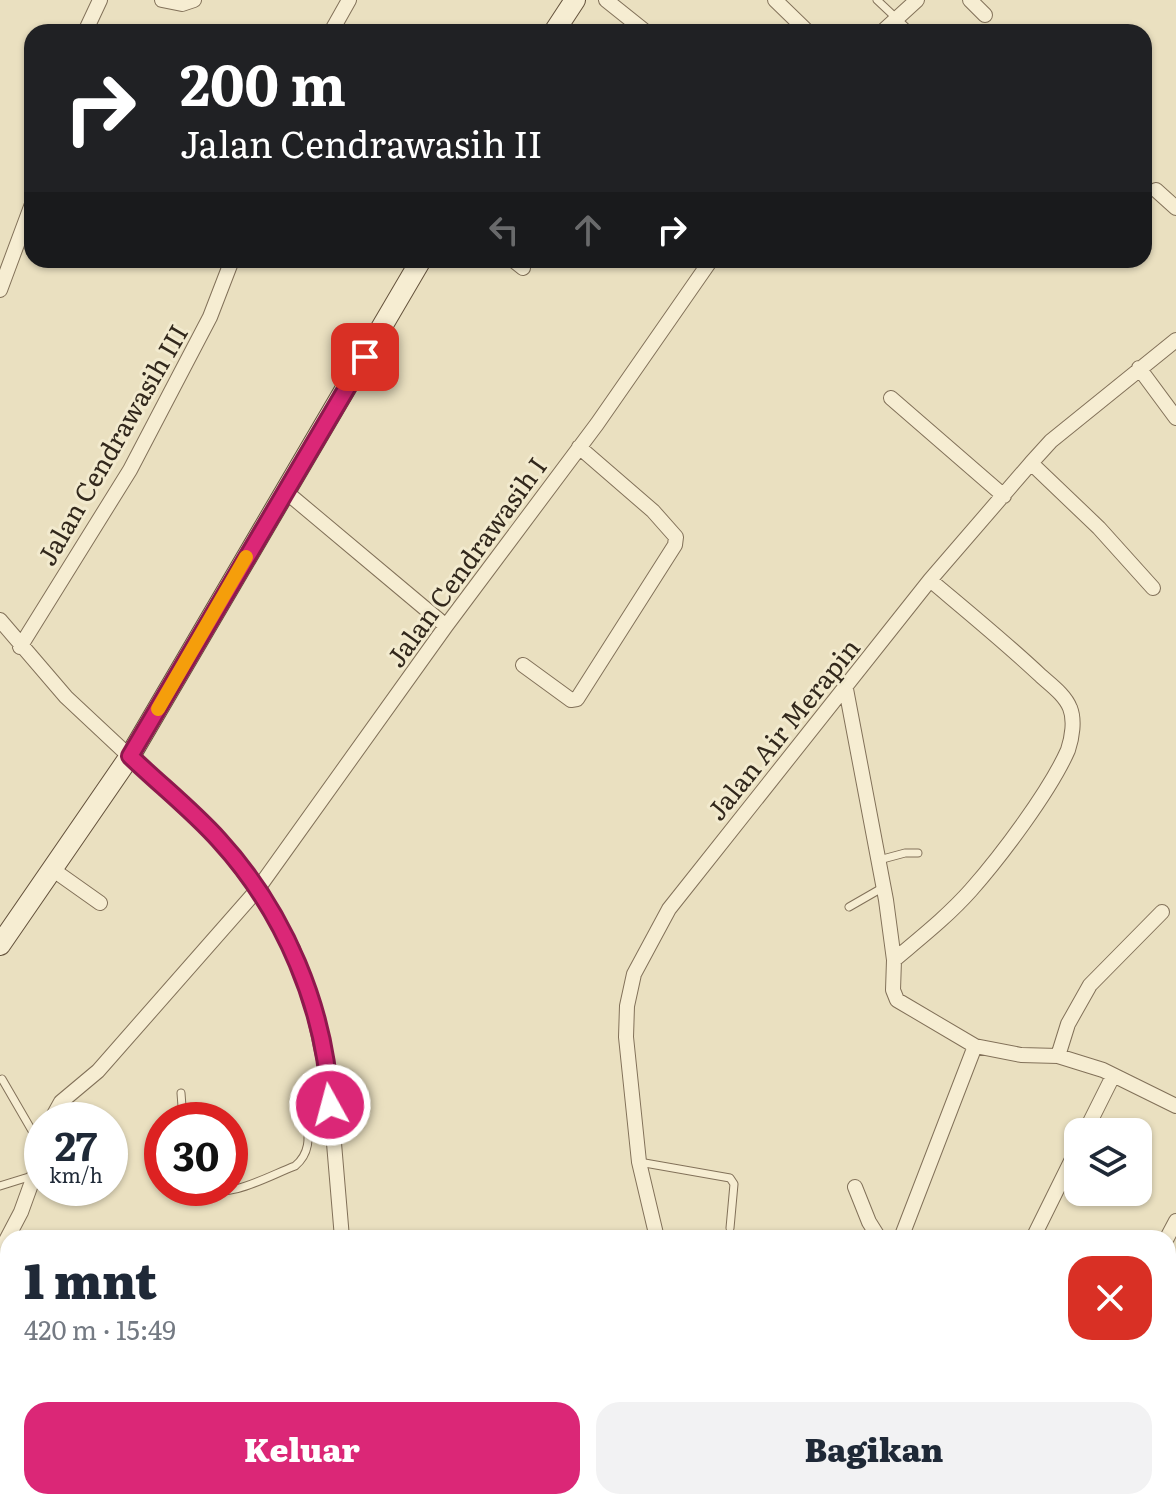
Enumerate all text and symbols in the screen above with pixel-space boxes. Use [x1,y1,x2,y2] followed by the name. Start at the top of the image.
[180,40,346,123] text: 200 m
[48,56,152,160] icon: right
[180,116,543,169] text: Jalan Cendrawasih II
[482,208,526,252] icon: left
[566,208,610,252] icon: ahead
[650,208,694,252] icon: right
[26,316,196,572] street label: Jalan Cendrawasih III
[331,323,399,391] pin
[343,335,387,379] icon: arrive
[375,448,555,674] street label: Jalan Cendrawasih I
[696,629,868,827] street label: Jalan Air Merapin
[288,1063,372,1147] position arrow
[144,1102,248,1206] speed limit sign: 30
[55,1114,97,1173] text: 27
[1064,1118,1152,1206] map controls
[1064,1118,1152,1206] button: layers
[49,1159,103,1189] text: km/h
[24,1243,157,1314] text: 1 mnt
[1068,1256,1152,1340] button: close
[24,1309,176,1348] text: 420 m · 15:49
[24,1402,580,1494] button: Keluar
[596,1402,1152,1494] button: Bagikan

